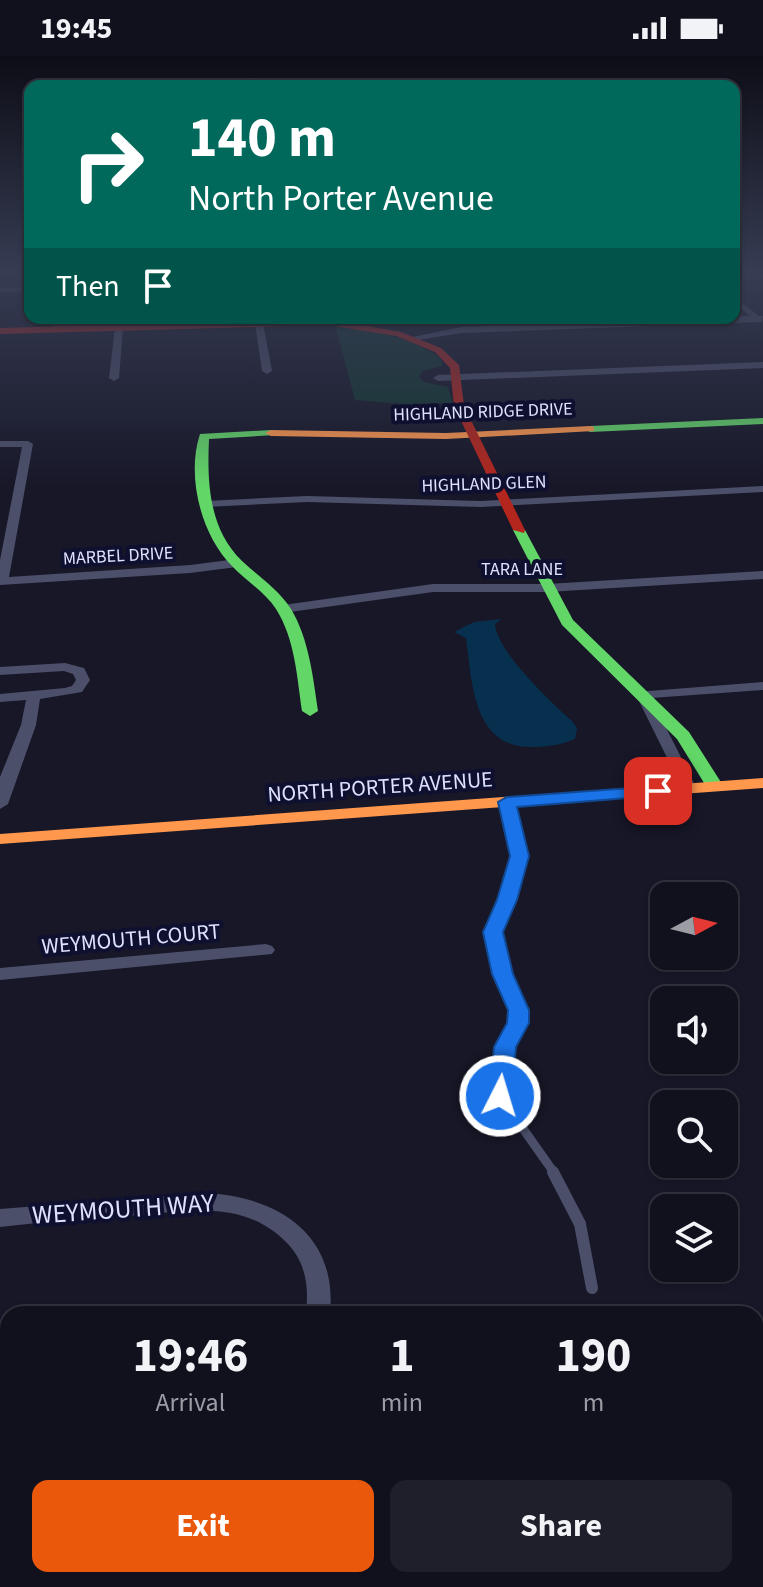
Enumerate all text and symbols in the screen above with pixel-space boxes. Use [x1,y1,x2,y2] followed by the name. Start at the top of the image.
[40,7,112,50] text: 19:45
[188,99,336,178] text: 140 m
[56,112,160,216] icon: right
[188,173,494,224] text: North Porter Avenue
[136,264,180,308] icon: arrive
[56,265,120,308] text: Then
[393,396,573,428] street label: HIGHLAND RIDGE DRIVE
[421,469,547,499] street label: HIGHLAND GLEN
[62,541,174,571] street label: MARBEL DRIVE
[481,557,563,582] street label: TARA LANE
[624,757,692,825] pin
[266,763,494,811] street label: NORTH PORTER AVENUE
[636,769,680,813] icon: arrive
[650,882,738,970] north arrow
[650,882,738,1282] map controls
[40,915,222,963] street label: WEYMOUTH COURT
[650,986,738,1074] button: sound
[458,1054,542,1138] position arrow
[650,1090,738,1178] button: search
[31,1184,216,1234] street label: WEYMOUTH WAY
[650,1194,738,1282] button: layers
[132,1322,248,1390] text: 19:46
[389,1322,415,1390] text: 1
[555,1322,631,1390] text: 190
[155,1384,225,1421] text: Arrival
[381,1384,423,1421] text: min
[583,1384,604,1421] text: m
[32,1480,374,1572] button: Exit
[390,1480,732,1572] button: Share

